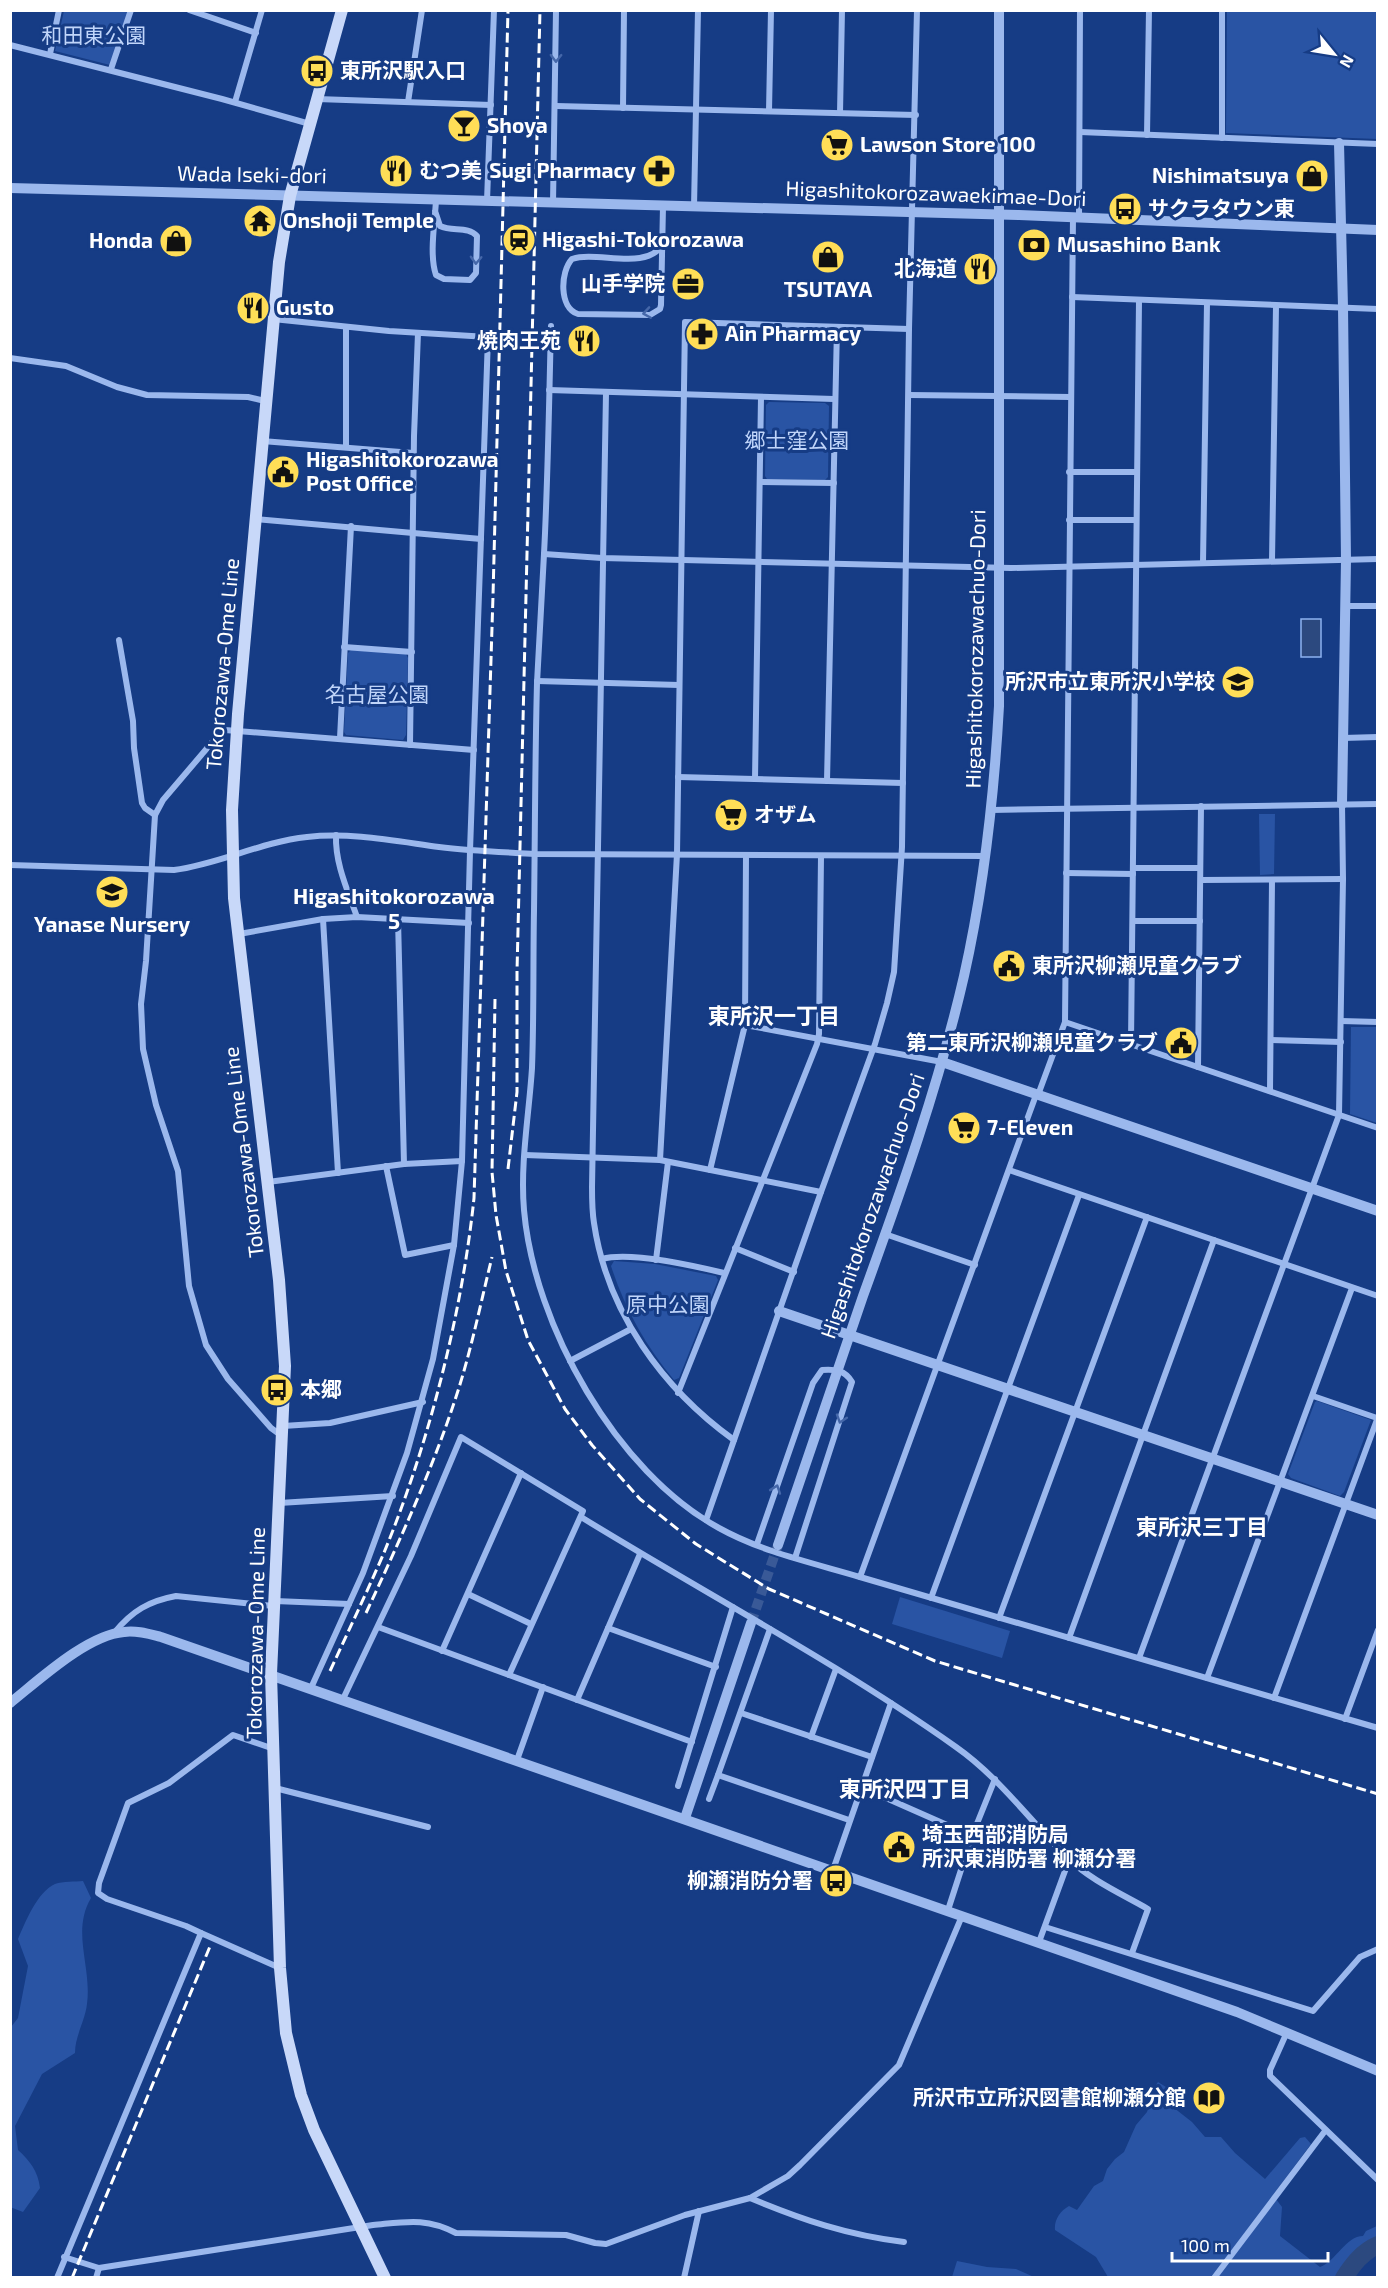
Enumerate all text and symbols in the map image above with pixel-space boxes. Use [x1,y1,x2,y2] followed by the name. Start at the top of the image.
[42,22,147,47] park label: 和田東公園
[1304,24,1364,84] north arrow
[1336,52,1359,72] text: N
[299,53,335,89] bus stop icon: 東所沢駅入口
[550,54,562,63] one-way arrow
[340,57,466,82] place label: 東所沢駅入口
[446,108,482,144] bar icon: Shoya
[487,112,548,138] place label: Shoya
[819,127,855,163] supermarket icon: Lawson Store 100
[860,131,1036,156] place label: Lawson Store 100
[378,153,414,189] restaurant icon: むつ美
[641,153,677,189] pharmacy icon: Sugi Pharmacy
[419,157,482,182] place label: むつ美
[489,157,636,183] place label: Sugi Pharmacy
[1294,158,1330,194] shop icon: Nishimatsuya
[177,160,327,187] street label: Wada Iseki-dori
[1152,162,1289,188] place label: Nishimatsuya
[785,175,1087,210] street label: Higashitokorozawaekimae-Dori
[1107,191,1143,227] bus stop icon: サクラタウン東
[1148,195,1295,220] place label: サクラタウン東
[242,203,278,239] temple icon: Onshoji Temple
[283,207,434,232] place label: Onshoji Temple
[501,222,537,258] station icon: Higashi-Tokorozawa
[158,223,194,259] shop icon: Honda
[542,226,744,251] place label: Higashi-Tokorozawa
[89,227,153,252] place label: Honda
[1016,227,1052,263] bank icon: Musashino Bank
[1057,231,1221,256] place label: Musashino Bank
[810,239,846,275] shop icon: TSUTAYA
[962,251,998,287] restaurant icon: 北海道
[894,255,957,280] place label: 北海道
[470,256,483,265] one-way arrow
[670,266,706,302] office icon: 山手学院
[581,270,665,295] place label: 山手学院
[784,276,873,301] place label: TSUTAYA
[235,290,271,326] restaurant icon: Gusto
[276,294,334,319] place label: Gusto
[642,307,652,319] one-way arrow
[684,316,720,352] pharmacy icon: Ain Pharmacy
[725,320,861,346] place label: Ain Pharmacy
[566,323,602,359] restaurant icon: 焼肉王苑
[477,327,561,352] place label: 焼肉王苑
[745,427,850,452] park label: 郷士窪公園
[306,446,499,495] place label: Higashitokorozawa Post Office
[265,454,301,490] public building icon: Higashitokorozawa Post Office
[960,509,989,789] street label: Higashitokorozawachuo-Dori
[200,557,243,771] street label: Tokorozawa-Ome Line
[1220,664,1256,700] school or university icon: 所沢市立東所沢小学校
[1005,668,1215,693] place label: 所沢市立東所沢小学校
[325,681,430,706] park label: 名古屋公園
[713,797,749,833] supermarket icon: オザム
[754,801,817,826] place label: オザム
[94,874,130,910] school or university icon: Yanase Nursery
[293,882,495,933] district label: Higashitokorozawa 5
[34,911,190,937] place label: Yanase Nursery
[991,948,1027,984] public building icon: 東所沢柳瀬児童クラブ
[1032,952,1242,977] place label: 東所沢柳瀬児童クラブ
[708,1002,840,1028] district label: 東所沢一丁目
[1163,1025,1199,1061] public building icon: 第二東所沢柳瀬児童クラブ
[906,1029,1158,1054] place label: 第二東所沢柳瀬児童クラブ
[217,1045,268,1259] street label: Tokorozawa-Ome Line
[814,1070,929,1342] street label: Higashitokorozawachuo-Dori
[946,1110,982,1146] supermarket icon: 7-Eleven
[987,1114,1073,1139] place label: 7-Eleven
[626,1291,710,1316] park label: 原中公園
[259,1372,295,1408] bus stop icon: 本郷
[300,1376,342,1401] place label: 本郷
[835,1413,848,1424] one-way arrow
[769,1484,782,1495] one-way arrow
[1136,1513,1268,1539] district label: 東所沢三丁目
[240,1527,269,1739] street label: Tokorozawa-Ome Line
[839,1775,971,1801] district label: 東所沢四丁目
[922,1821,1137,1870] place label: 埼玉西部消防局 所沢東消防署 柳瀬分署
[881,1829,917,1865] public building icon: 埼玉西部消防局 所沢東消防署 柳瀬分署
[818,1863,854,1899] bus stop icon: 柳瀬消防分署
[687,1867,813,1892] place label: 柳瀬消防分署
[1191,2080,1227,2116] library icon: 所沢市立所沢図書館柳瀬分館
[913,2084,1186,2109] place label: 所沢市立所沢図書館柳瀬分館
[1172,2225,1328,2263] scale bar
[1181,2234,1230,2256] text: 100 m

